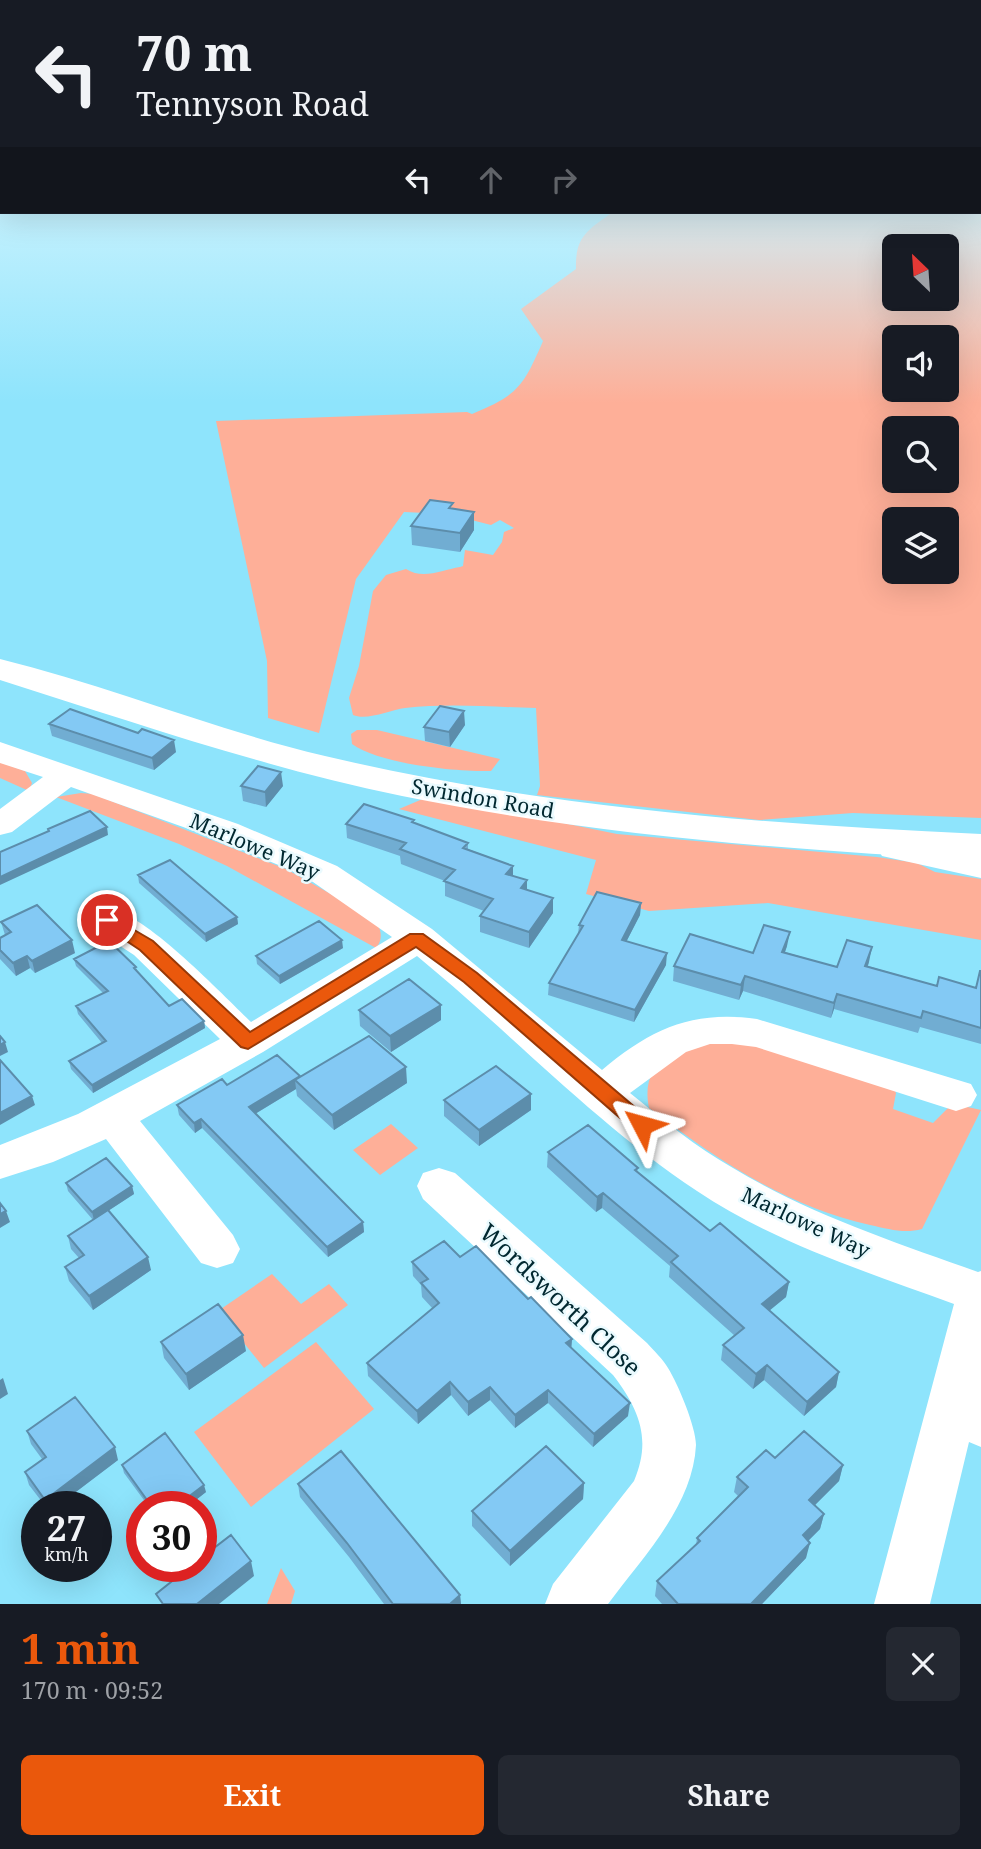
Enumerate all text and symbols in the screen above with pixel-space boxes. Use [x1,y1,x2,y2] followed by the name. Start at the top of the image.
[136,19,252,85] text: 70 m
[21,28,112,119] icon: left
[136,82,369,125] text: Tennyson Road
[399,161,437,199] icon: left
[472,161,510,199] icon: ahead
[545,161,583,199] icon: right
[882,234,959,312] north arrow
[882,234,959,584] map controls
[882,325,959,402] button: sound
[882,416,959,493] button: search
[882,507,959,584] button: layers
[410,772,557,824] street label: Swindon Road
[186,806,324,886] street label: Marlowe Way
[77,890,137,950] pin
[88,901,126,939] icon: arrive
[605,1088,679,1162] position arrow
[737,1180,875,1264] street label: Marlowe Way
[473,1215,649,1383] street label: Wordsworth Close
[126,1491,217,1582] speed limit sign: 30
[47,1504,86,1551] text: 27
[44,1542,89,1566] text: km/h
[21,1619,140,1676] text: 1 min
[886,1627,960,1701] button: close
[21,1674,163,1706] text: 170 m · 09:52
[21,1755,484,1835] button: Exit
[498,1755,960,1835] button: Share

